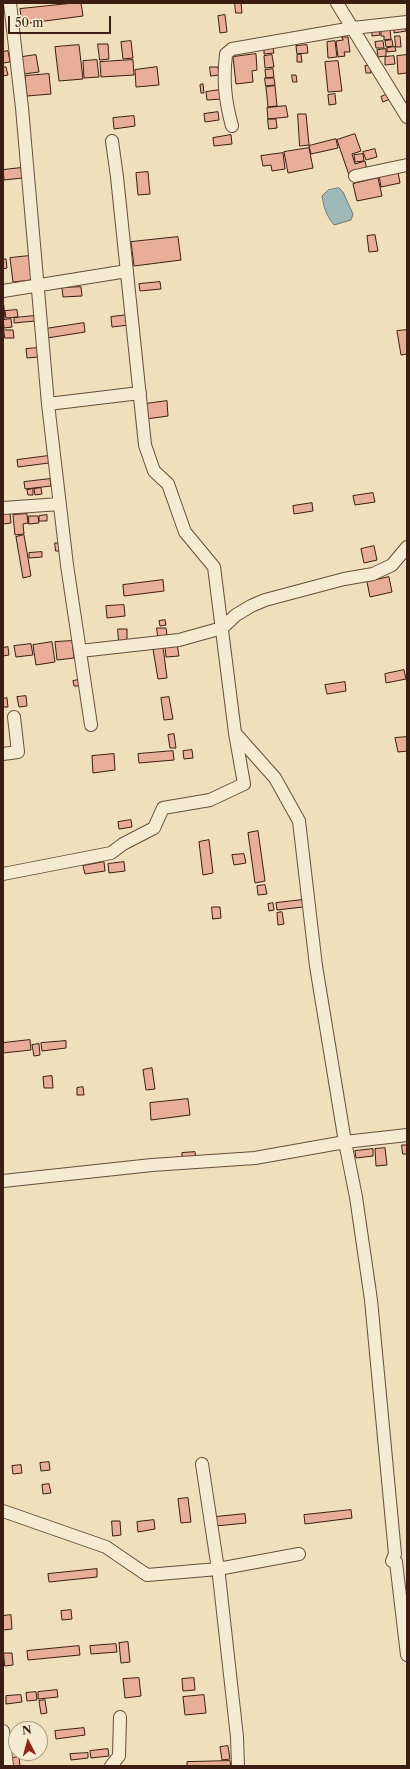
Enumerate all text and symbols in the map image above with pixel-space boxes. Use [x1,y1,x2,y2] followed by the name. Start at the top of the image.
[10,8,113,34] scale bar
[15,15,44,30] text: 50 m
[8,1721,48,1761] north arrow
[21,1723,32,1738] text: N

